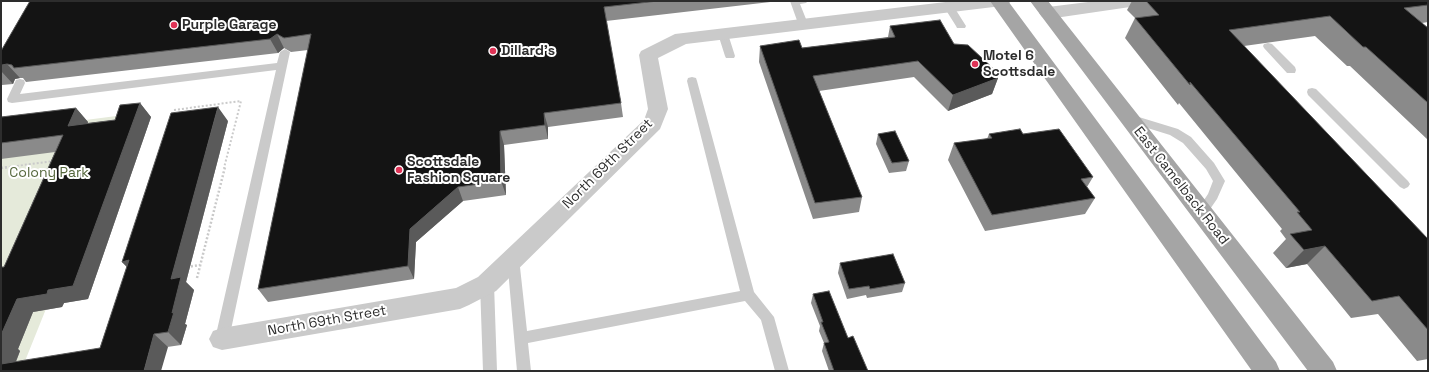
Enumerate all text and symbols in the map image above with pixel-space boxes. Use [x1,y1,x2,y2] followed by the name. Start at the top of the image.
[182,17,277,33] place label: Purple Garage
[169,20,179,30] marker: Purple Garage
[501,43,555,59] place label: Dillard's
[488,46,498,56] marker: Dillard's
[983,48,1055,80] place label: Motel 6 Scottsdale
[970,59,980,69] marker: Motel 6 Scottsdale
[559,115,657,213] street label: North 69th Street
[1130,124,1232,248] street label: East Camelback Road
[407,154,510,186] place label: Scottsdale Fashion Square
[9,165,89,181] park label: Colony Park
[394,165,404,175] marker: Scottsdale Fashion Square
[266,302,388,340] street label: North 69th Street

